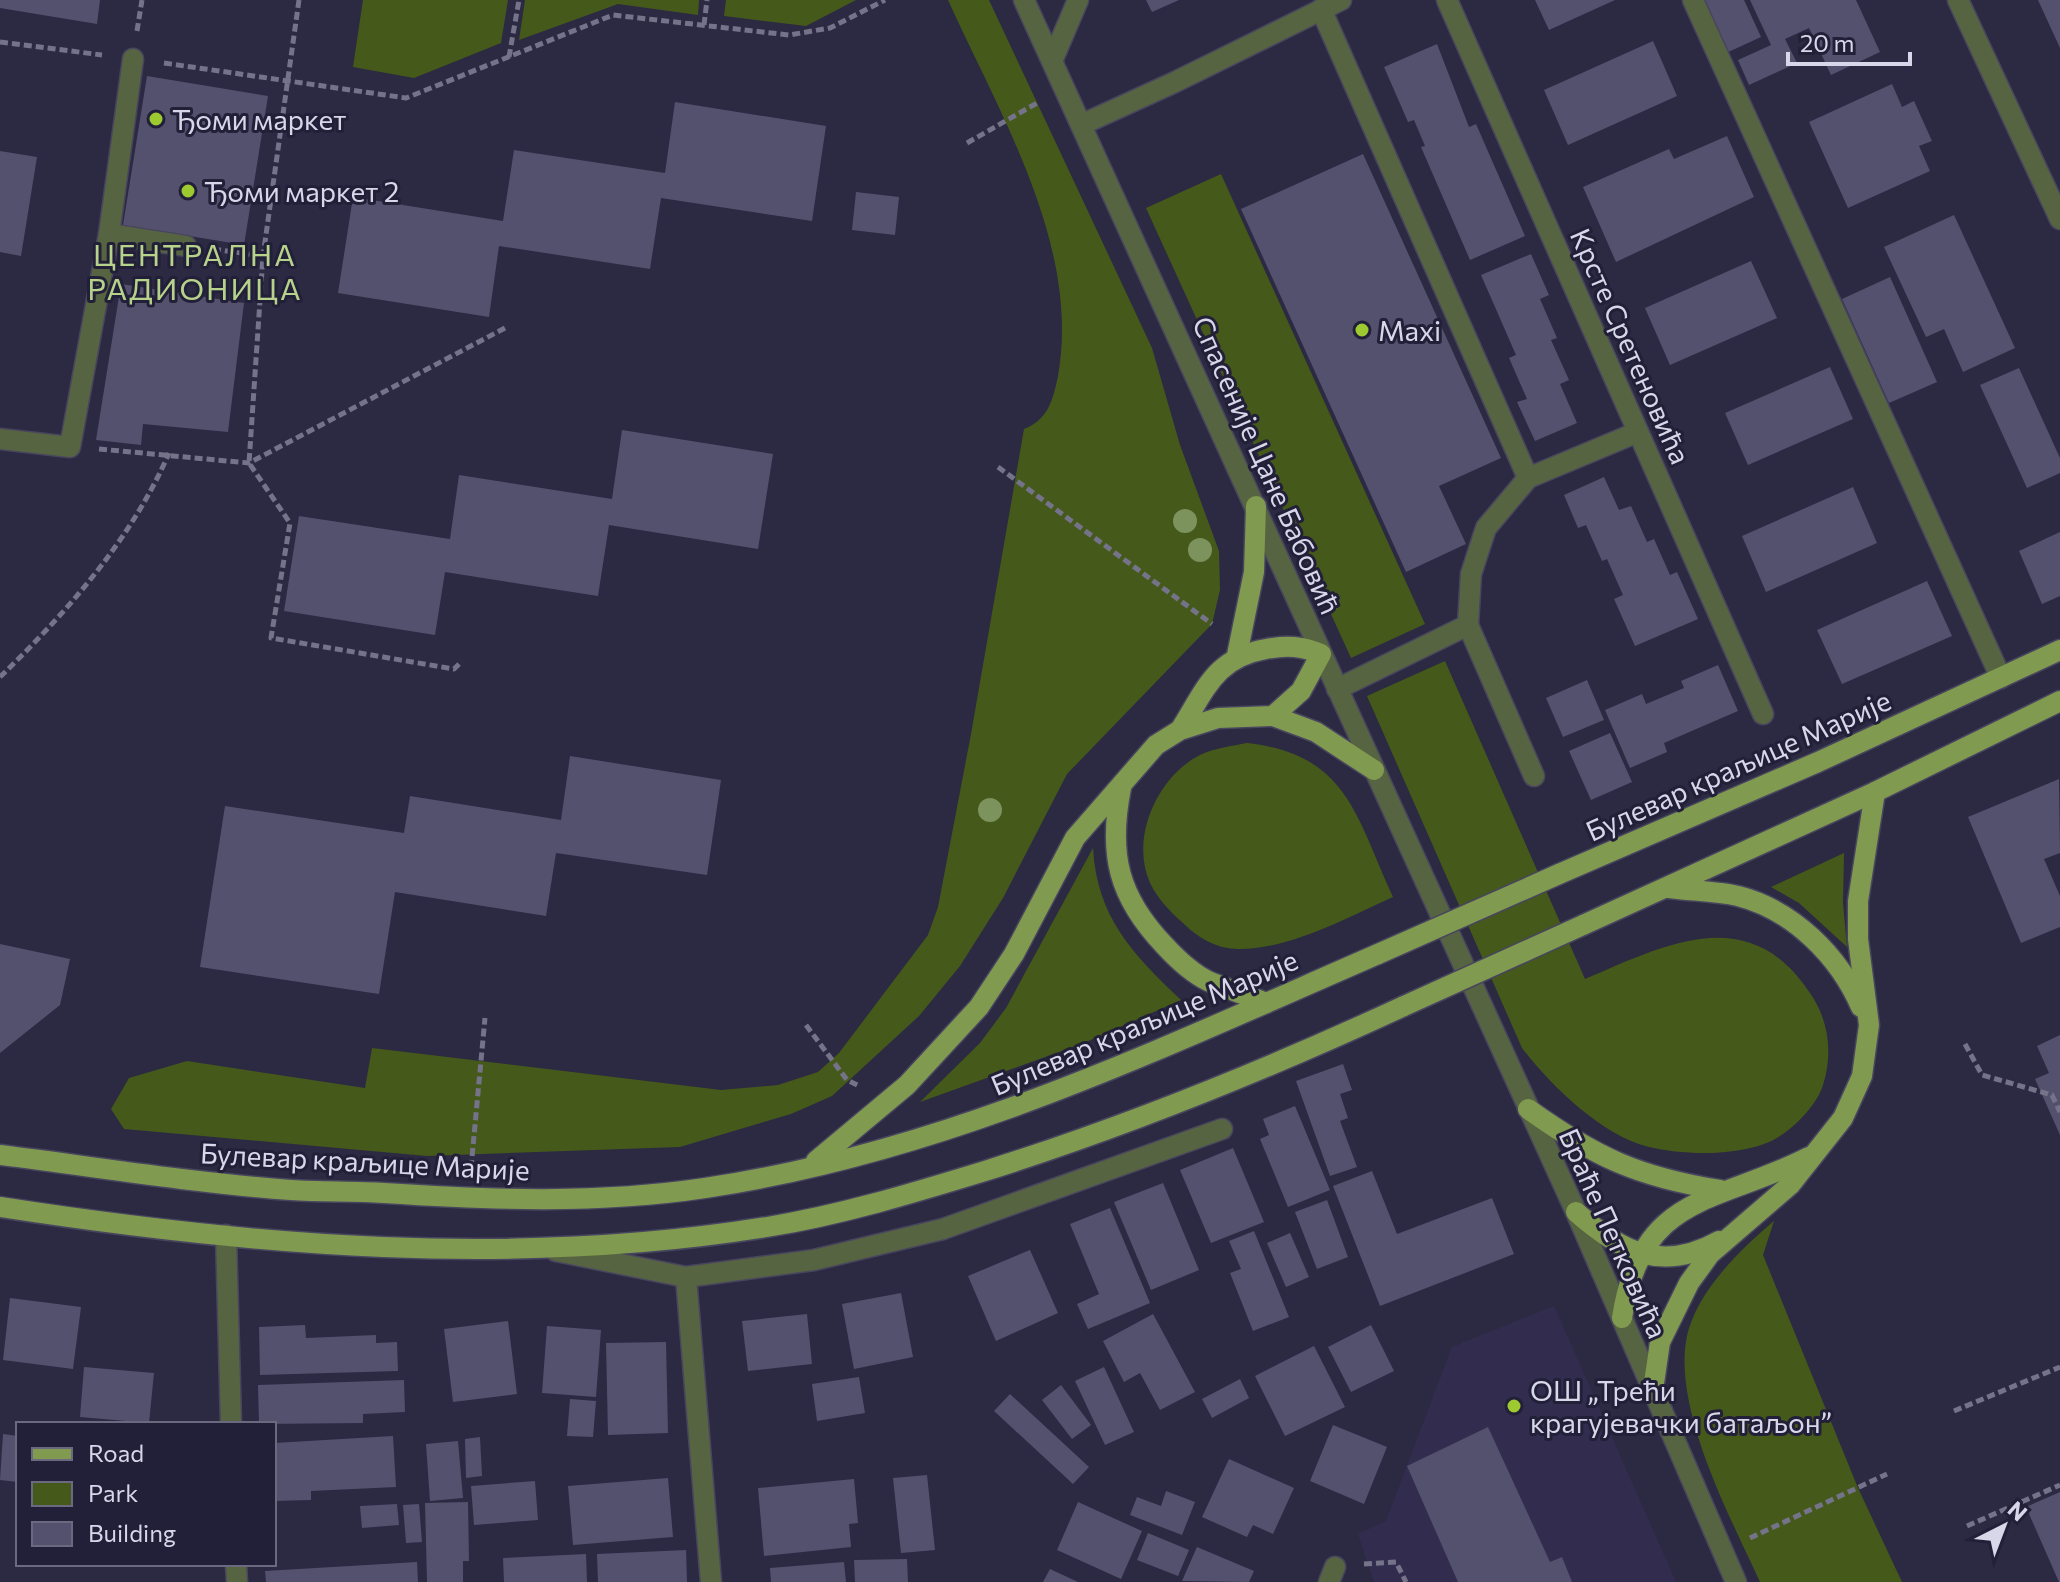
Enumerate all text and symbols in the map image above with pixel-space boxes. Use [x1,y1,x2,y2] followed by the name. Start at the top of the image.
[1788,16,1910,66] scale bar
[1800,28,1854,57] text: 20 m
[172,102,346,136] place label: Ђоми маркет
[147,110,165,128] marker: Ђоми маркет
[204,174,399,208] place label: Ђоми маркет 2
[179,182,197,200] marker: Ђоми маркет 2
[1564,223,1698,469] street label: Крсте Сретеновића
[87,235,303,306] district label: ЦЕНТРАЛНА РАДИОНИЦА
[1186,311,1348,619] street label: Спасеније Цане Бабовић
[1378,313,1441,347] place label: Maxi
[1353,321,1371,339] marker: Maxi
[1580,682,1896,848] street label: Булевар краљице Марије
[986,942,1302,1102] street label: Булевар краљице Марије
[1553,1123,1675,1343] street label: Браће Петковића
[199,1135,531,1187] street label: Булевар краљице Марије
[1530,1373,1832,1439] place label: ОШ „Трећи крагујевачки батаљон”
[1505,1397,1523,1415] marker: ОШ „Трећи крагујевачки батаљон”
[16,1422,276,1566] legend
[88,1438,144,1467] text: Road
[88,1478,138,1507] text: Park
[1964,1486,2044,1566] north arrow
[2003,1495,2033,1526] text: N
[88,1518,176,1547] text: Building

